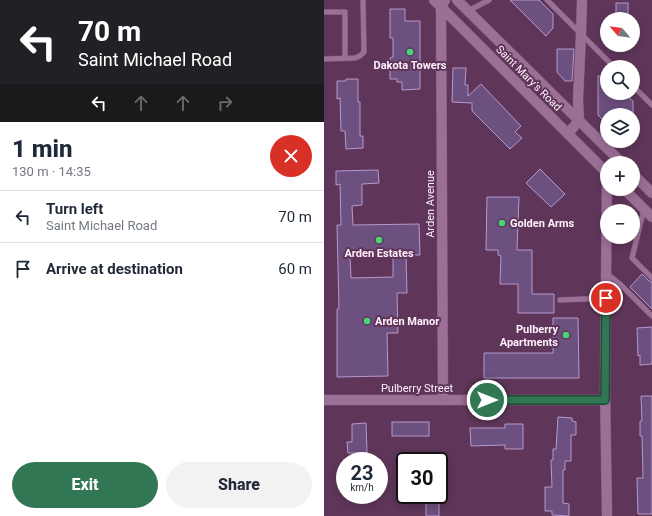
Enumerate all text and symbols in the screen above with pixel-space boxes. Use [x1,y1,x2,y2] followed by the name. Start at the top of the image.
[600,12,640,52] north arrow
[600,12,640,244] map controls
[78,15,141,48] text: 70 m
[12,16,64,68] icon: left
[493,43,564,114] street label: Saint Mary's Road
[405,47,415,57] marker: Dakota Towers
[78,49,232,70] text: Saint Michael Road
[374,59,447,72] place label: Dakota Towers
[600,60,640,100] button: search
[88,92,110,114] icon: left
[130,92,152,114] icon: ahead
[172,92,194,114] icon: ahead
[214,92,236,114] icon: right
[600,108,640,148] button: layers
[12,135,73,163] text: 1 min
[270,135,312,177] button: close
[600,156,640,196] button: +
[12,164,91,179] text: 130 m · 14:35
[424,170,437,238] street label: Arden Avenue
[46,200,103,218] text: Turn left
[600,204,640,244] button: −
[12,206,34,228] icon: left
[278,208,312,226] text: 70 m
[510,217,575,230] place label: Golden Arms
[46,218,157,233] text: Saint Michael Road
[497,218,507,228] marker: Golden Arms
[374,235,384,245] marker: Arden Estates
[344,247,414,260] place label: Arden Estates
[12,258,34,280] icon: arrive
[46,260,183,278] text: Arrive at destination
[278,260,312,278] text: 60 m
[589,281,623,315] pin
[595,287,617,309] icon: arrive
[375,315,439,328] place label: Arden Manor
[362,316,372,326] marker: Arden Manor
[500,323,558,349] place label: Pulberry Apartments
[561,330,571,340] marker: Pulberry Apartments
[466,379,508,421] position arrow
[381,382,453,395] street label: Pulberry Street
[396,452,448,504] speed limit sign: 30
[351,461,373,485] text: 23
[12,462,158,508] button: Exit
[166,462,312,508] button: Share
[350,482,374,493] text: km/h

